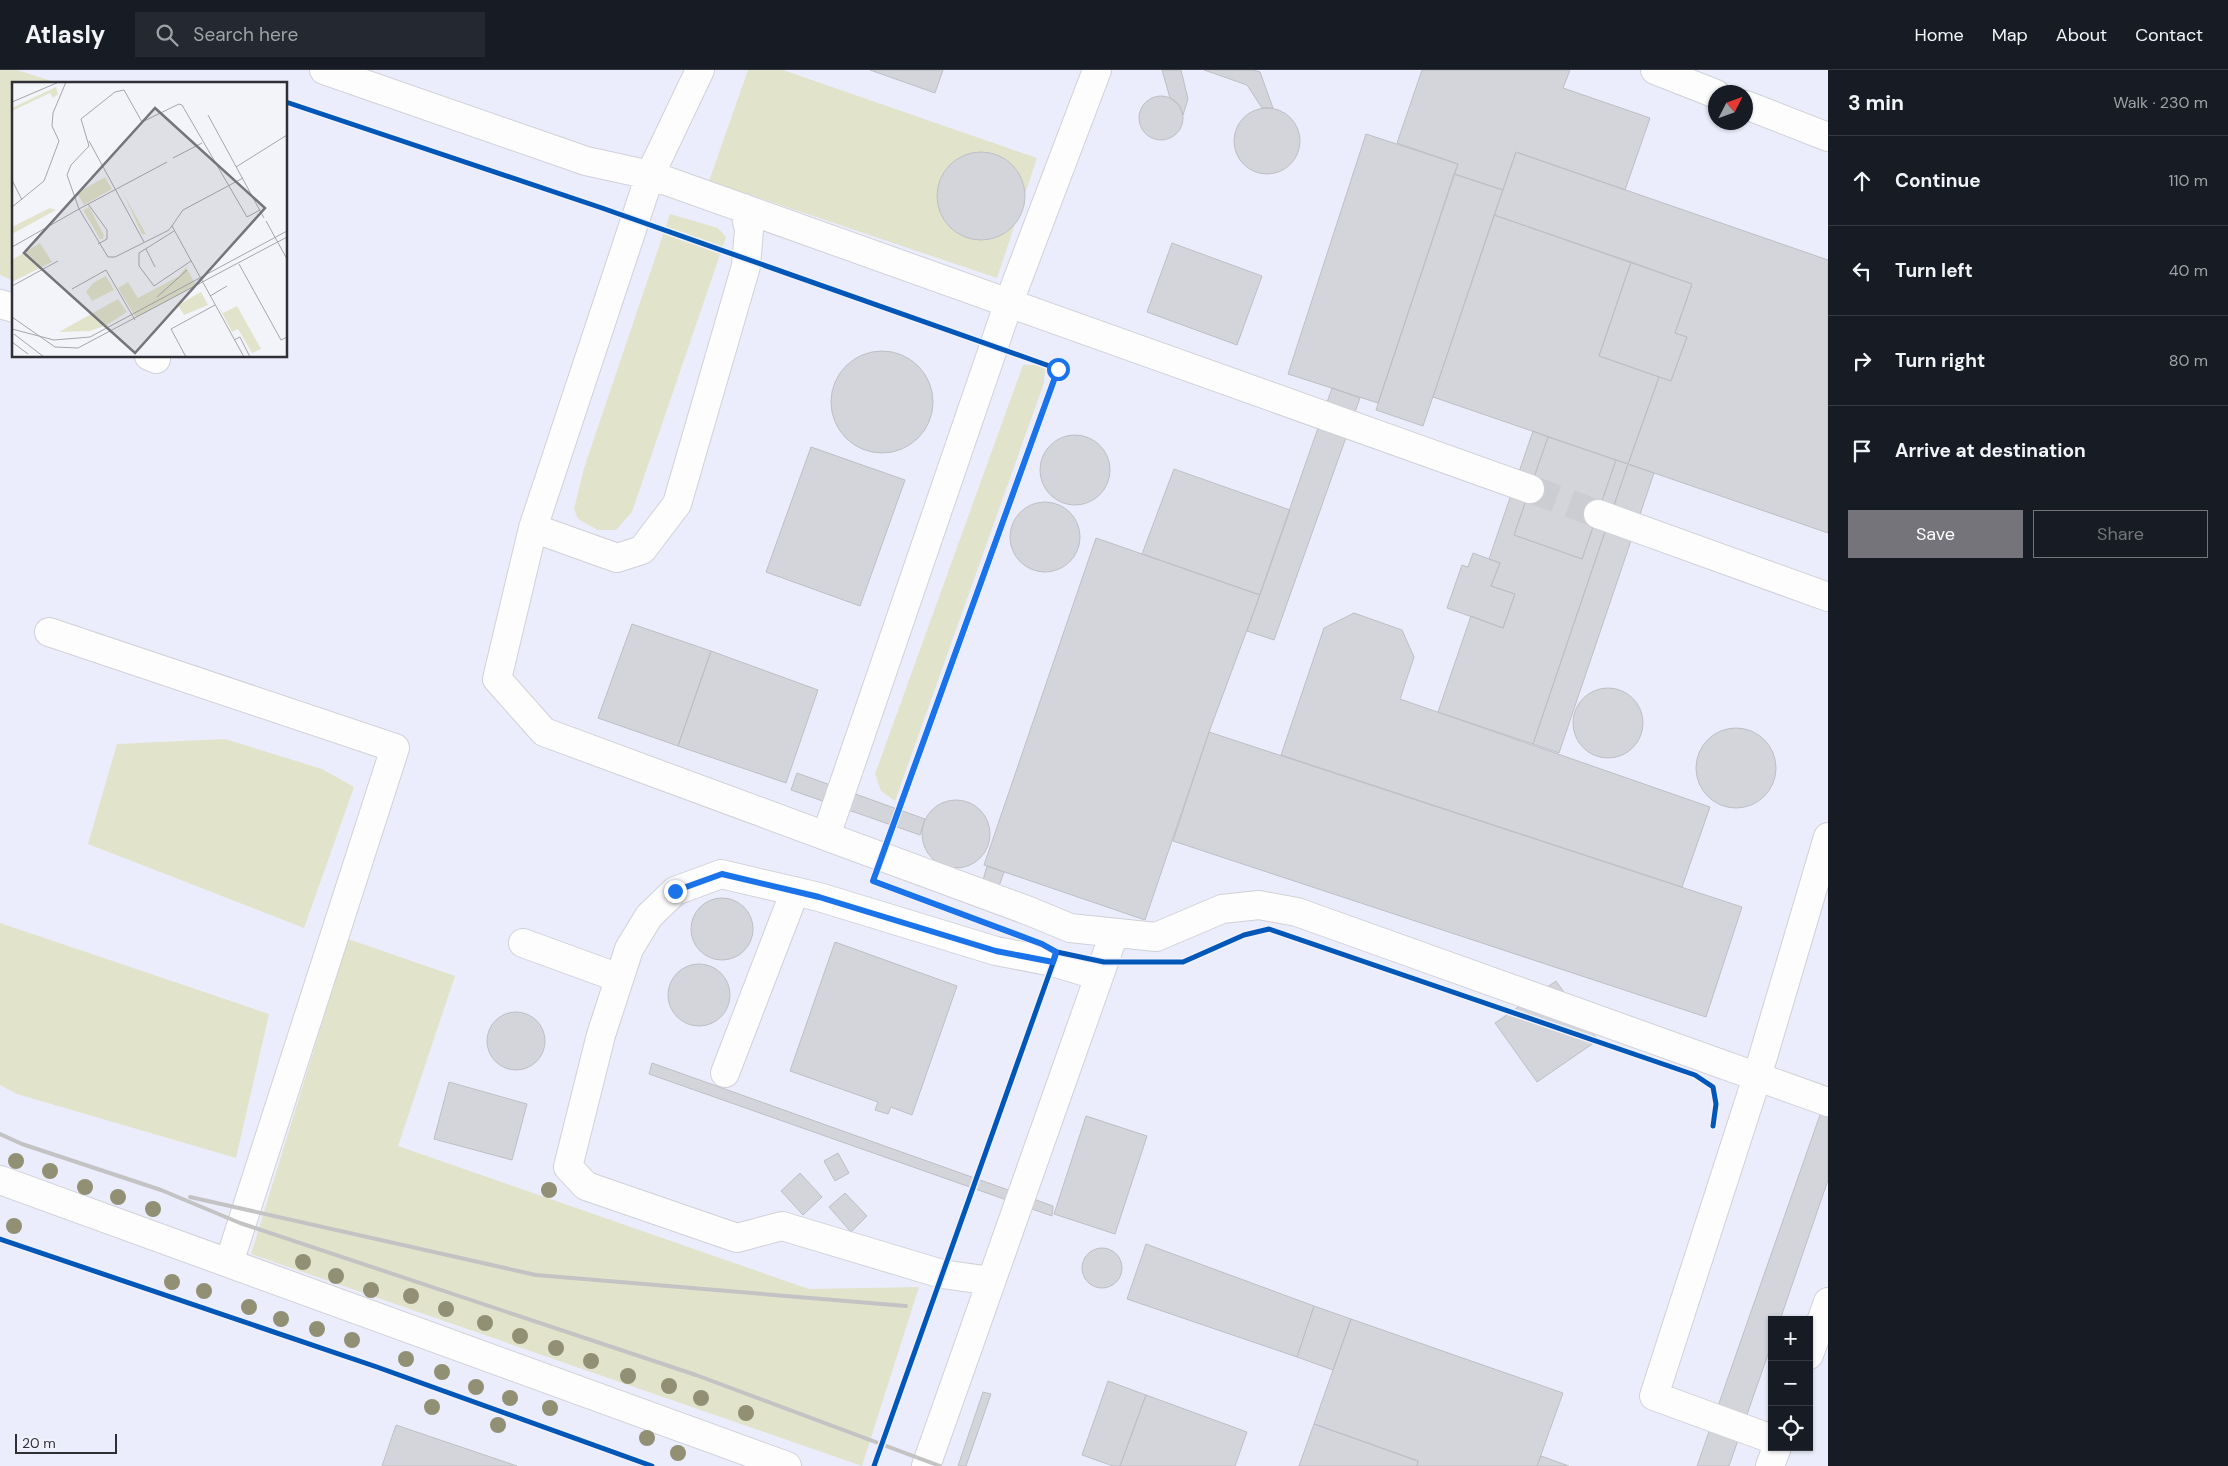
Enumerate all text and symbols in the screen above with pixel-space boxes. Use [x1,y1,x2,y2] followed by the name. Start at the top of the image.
[135,12,485,57] search box
[25,19,105,50] text: Atlasly
[153,21,181,49] icon: search
[193,22,298,47] text: Search here
[1914,23,1964,47] text: Home
[1992,23,2028,47] text: Map
[2056,23,2107,47] text: About
[2135,23,2203,47] text: Contact
[12,82,288,358] inset map
[1708,85,1753,130] north arrow
[1848,89,1904,117] text: 3 min
[2113,92,2208,113] text: Walk · 230 m
[1848,167,1876,195] icon: ahead
[1895,168,1981,193] text: Continue
[2169,170,2208,191] text: 110 m
[1848,257,1876,285] icon: left
[1895,258,1973,283] text: Turn left
[2169,260,2208,281] text: 40 m
[1848,347,1876,375] icon: right
[1895,348,1985,373] text: Turn right
[2169,350,2208,371] text: 80 m
[1047,358,1070,381] route start
[1848,437,1876,465] icon: arrive
[1895,438,2086,463] text: Arrive at destination
[1848,510,2023,558] button: Save
[2033,510,2208,558] button: Share
[664,880,687,903] route end
[1768,1316,1813,1451] map controls
[1768,1316,1813,1361] button: +
[1768,1361,1813,1406] button: −
[1768,1406,1813,1451] button: locate
[15,1431,118,1454] scale bar
[22,1434,56,1452] text: 20 m

